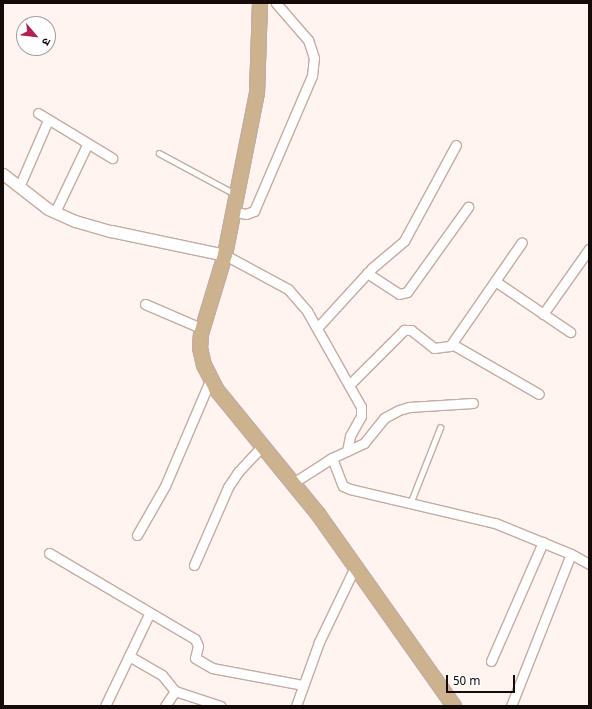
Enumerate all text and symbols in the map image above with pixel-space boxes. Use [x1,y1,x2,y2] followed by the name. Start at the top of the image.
[16,16,56,56] north arrow
[38,35,53,47] text: उ
[448,667,517,693] scale bar
[453,674,481,690] text: 50 m

